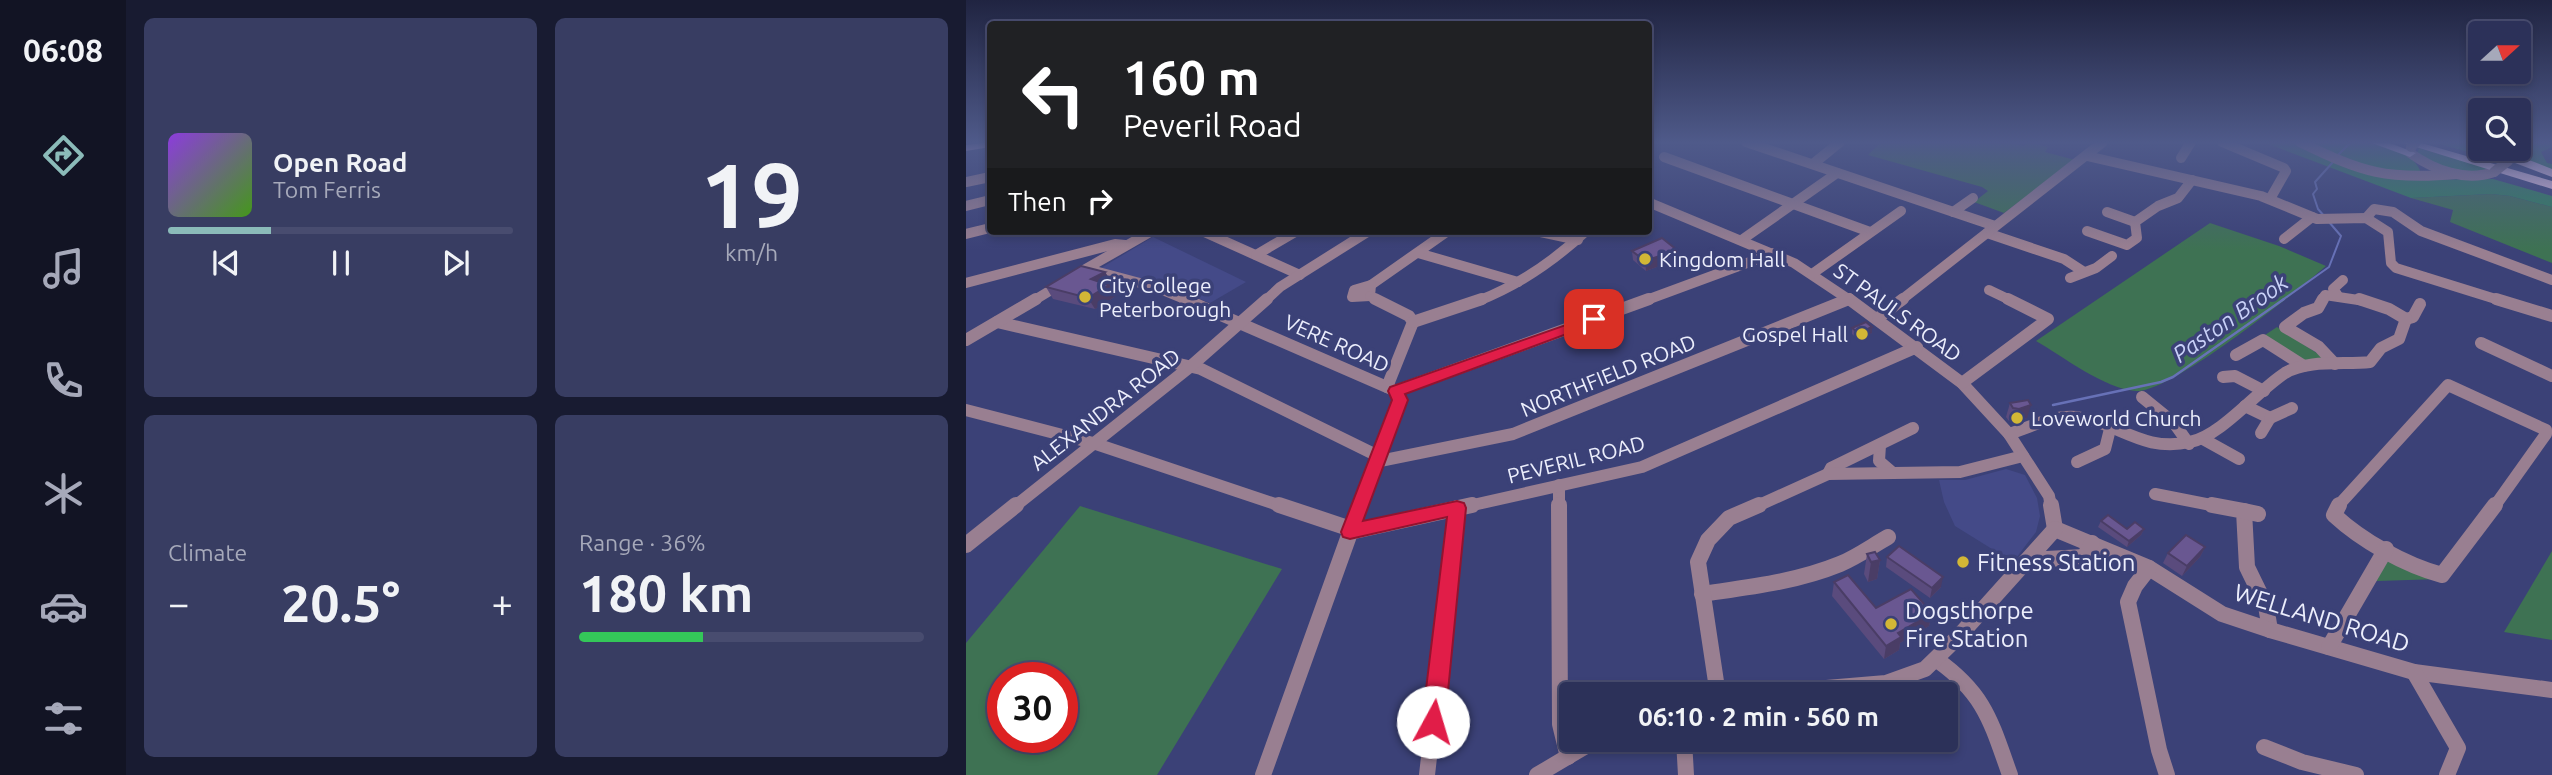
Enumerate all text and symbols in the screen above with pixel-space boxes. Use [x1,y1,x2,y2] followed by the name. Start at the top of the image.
[2468,21,2530,84] north arrow
[2468,21,2531,161] map controls
[23,32,103,68] text: 06:08
[1008,49,1099,140] icon: left
[1123,49,1260,104] text: 160 m
[2468,98,2531,161] button: search
[1123,107,1302,143] text: Peveril Road
[39,131,88,180] icon: directions
[700,143,803,245] text: 19
[273,148,407,177] text: Open Road
[273,177,381,202] text: Tom Ferris
[1081,182,1119,220] icon: right
[1008,187,1067,216] text: Then
[725,240,778,265] text: km/h
[39,244,88,293] icon: music
[207,244,245,282] icon: previous
[322,244,360,282] icon: pause
[437,244,475,282] icon: next
[1659,247,1785,271] place label: Kingdom Hall
[1637,251,1653,267] marker: Kingdom Hall
[1830,258,1966,366] street label: ST PAULS ROAD
[2168,269,2292,367] water label: Paston Brook
[1099,273,1231,321] place label: City College Peterborough
[1077,289,1093,305] marker: City College Peterborough
[1564,289,1624,349] pin
[1575,300,1613,338] icon: arrive
[1281,309,1393,377] street label: VERE ROAD
[1742,322,1848,346] place label: Gospel Hall
[1854,326,1870,342] marker: Gospel Hall
[1517,329,1699,421] street label: NORTHFIELD ROAD
[1026,343,1184,475] street label: ALEXANDRA ROAD
[39,356,88,405] icon: phone
[2031,406,2201,430] place label: Loveworld Church
[2009,410,2025,426] marker: Loveworld Church
[1505,430,1647,488] street label: PEVERIL ROAD
[39,469,88,518] icon: climate
[579,530,706,555] text: Range · 36%
[168,540,247,565] text: Climate
[1977,549,2135,576] place label: Fitness Station
[1955,554,1971,570] marker: Fitness Station
[579,564,753,622] text: 180 km
[281,574,400,632] text: 20.5°
[2231,579,2413,657] street label: WELLAND ROAD
[39,582,88,631] icon: car
[168,582,189,624] text: −
[492,582,513,624] text: +
[1905,597,2034,652] place label: Dogsthorpe Fire Station
[1883,616,1899,632] marker: Dogsthorpe Fire Station
[987,662,1078,753] speed limit sign: 30
[1396,685,1470,759] position arrow
[39,694,88,743] icon: filters
[1638,702,1879,731] text: 06:10 · 2 min · 560 m

